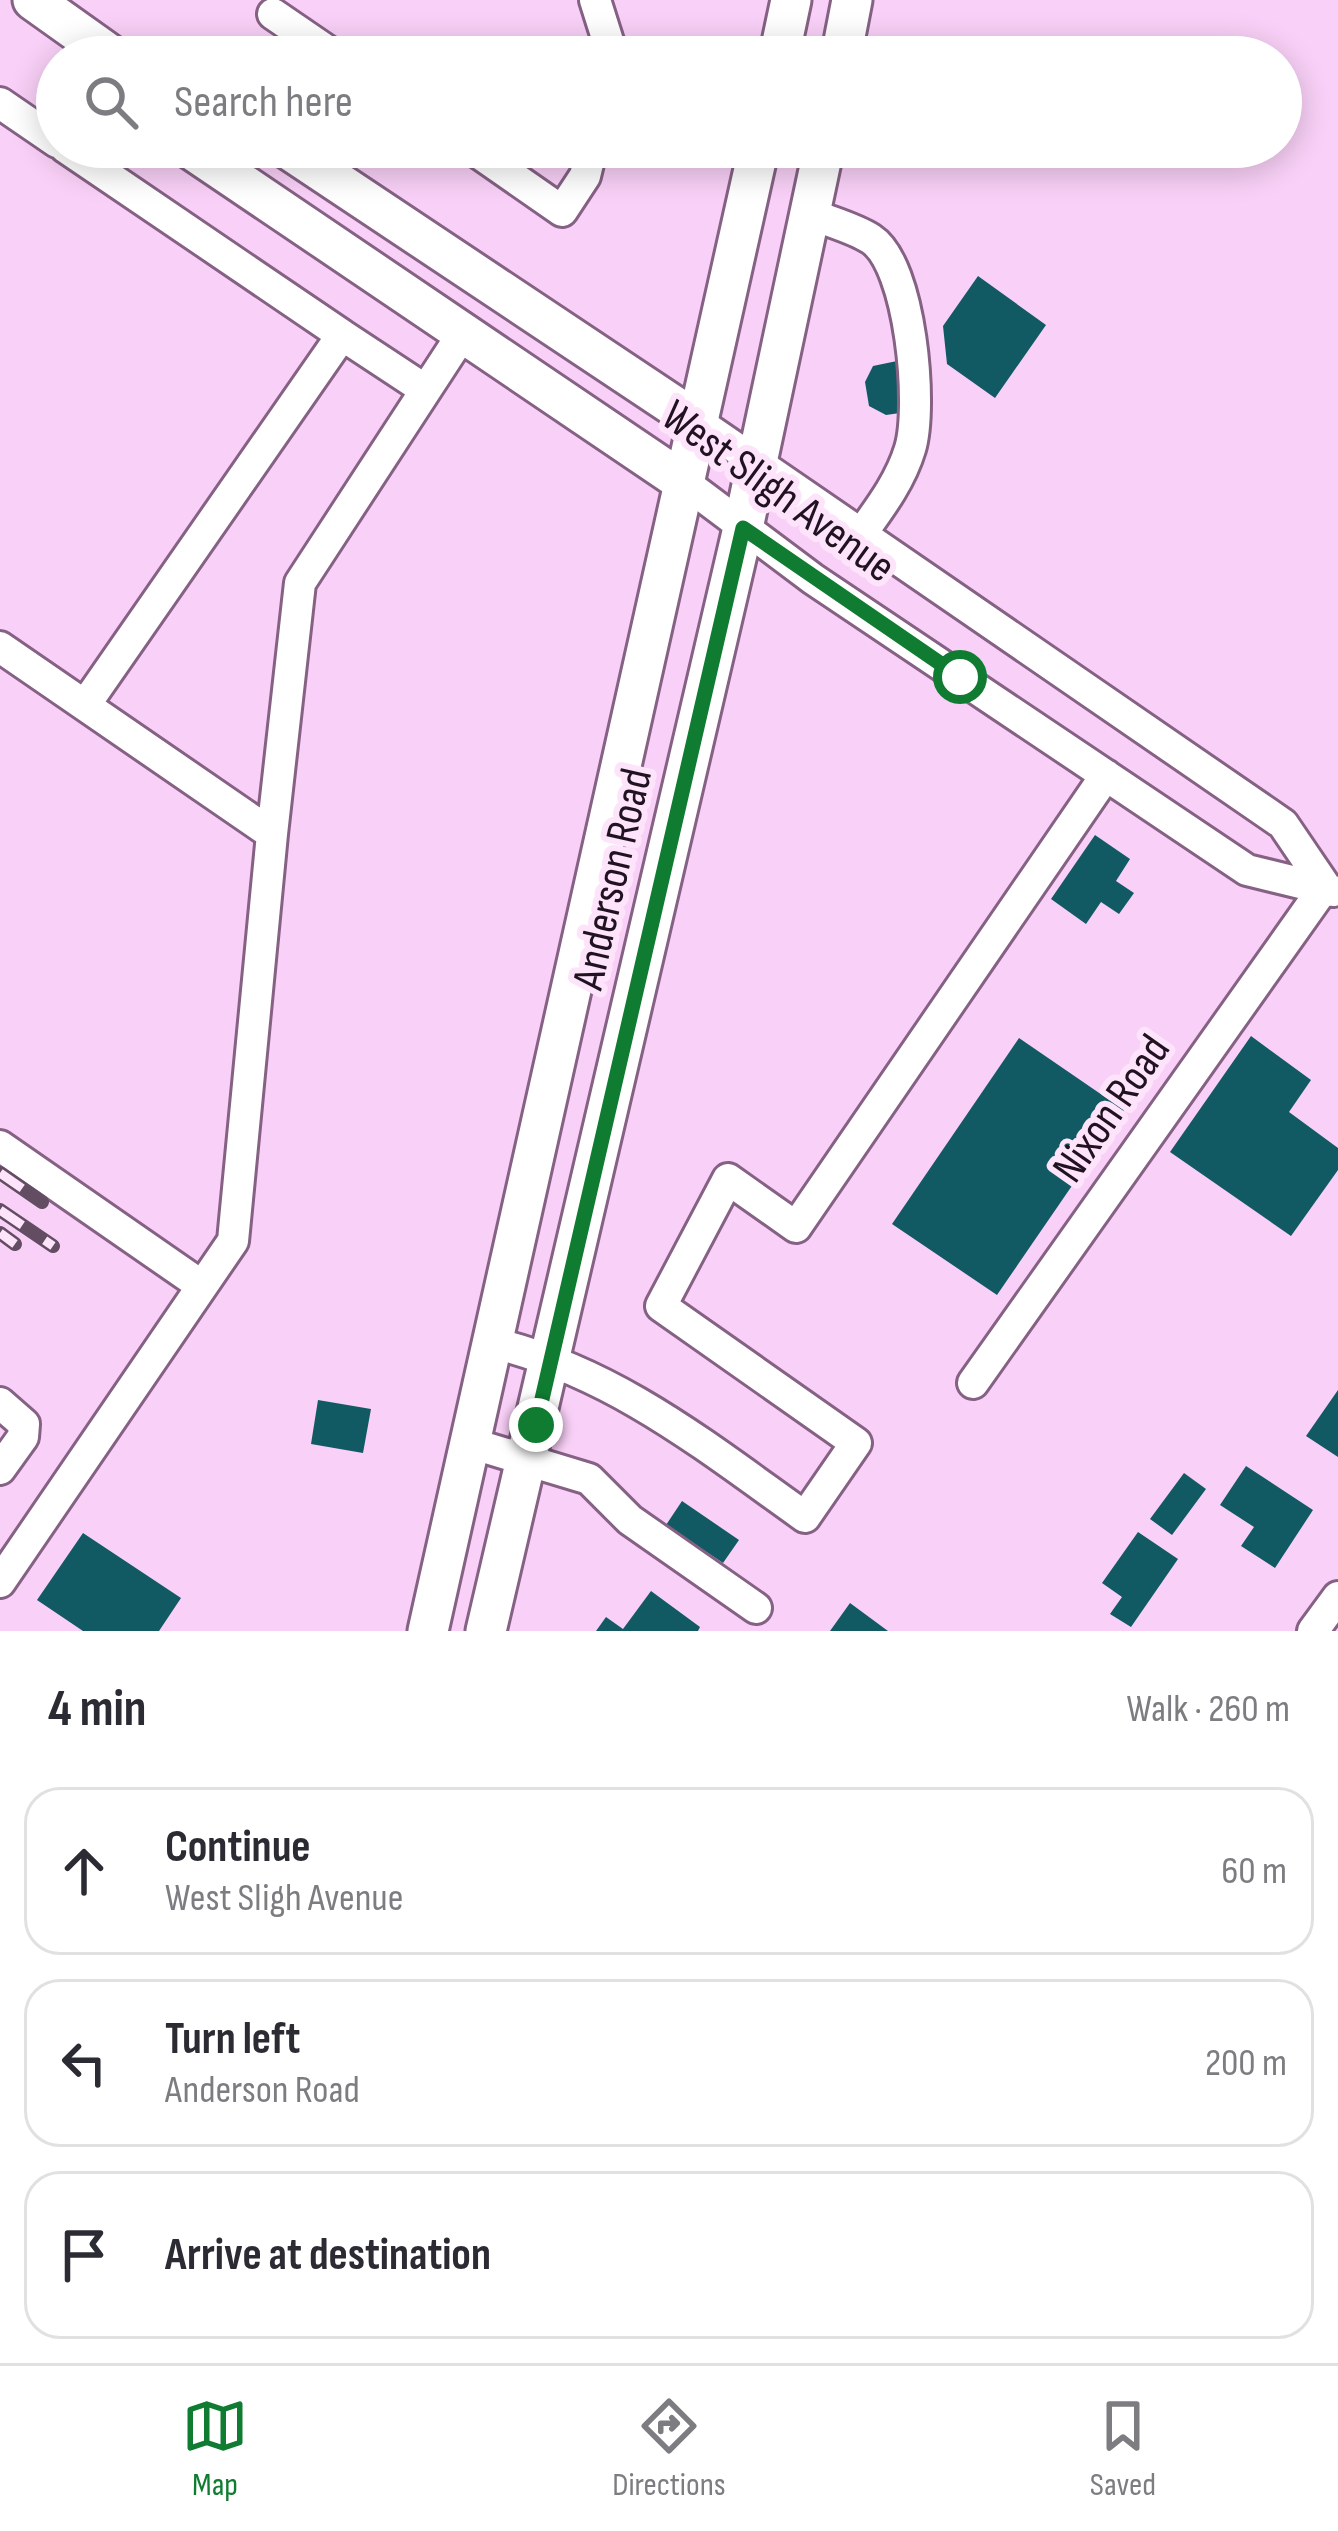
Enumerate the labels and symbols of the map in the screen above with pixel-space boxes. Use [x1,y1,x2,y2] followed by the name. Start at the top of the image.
[651,389,905,595] street label: West Sligh Avenue
[933,650,987,704] route start
[561,763,665,996] street label: Anderson Road
[1041,1025,1183,1193] street label: Nixon Road
[509,1398,563,1452] route end

